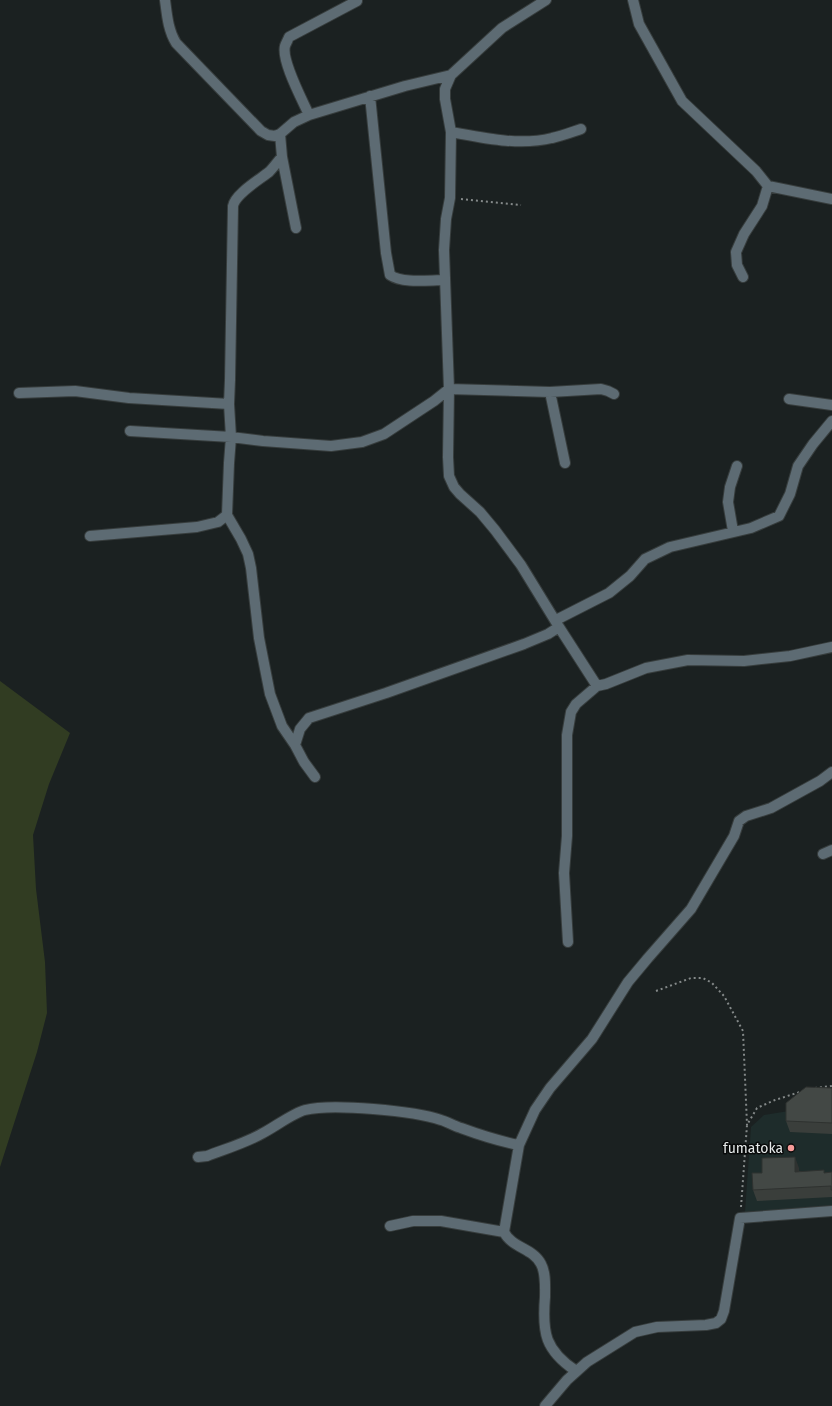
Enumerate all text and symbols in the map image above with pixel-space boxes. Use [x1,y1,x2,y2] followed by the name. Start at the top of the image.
[723,1140,783,1157] place label: fumatoka
[786,1143,796,1153] marker: fumatoka

